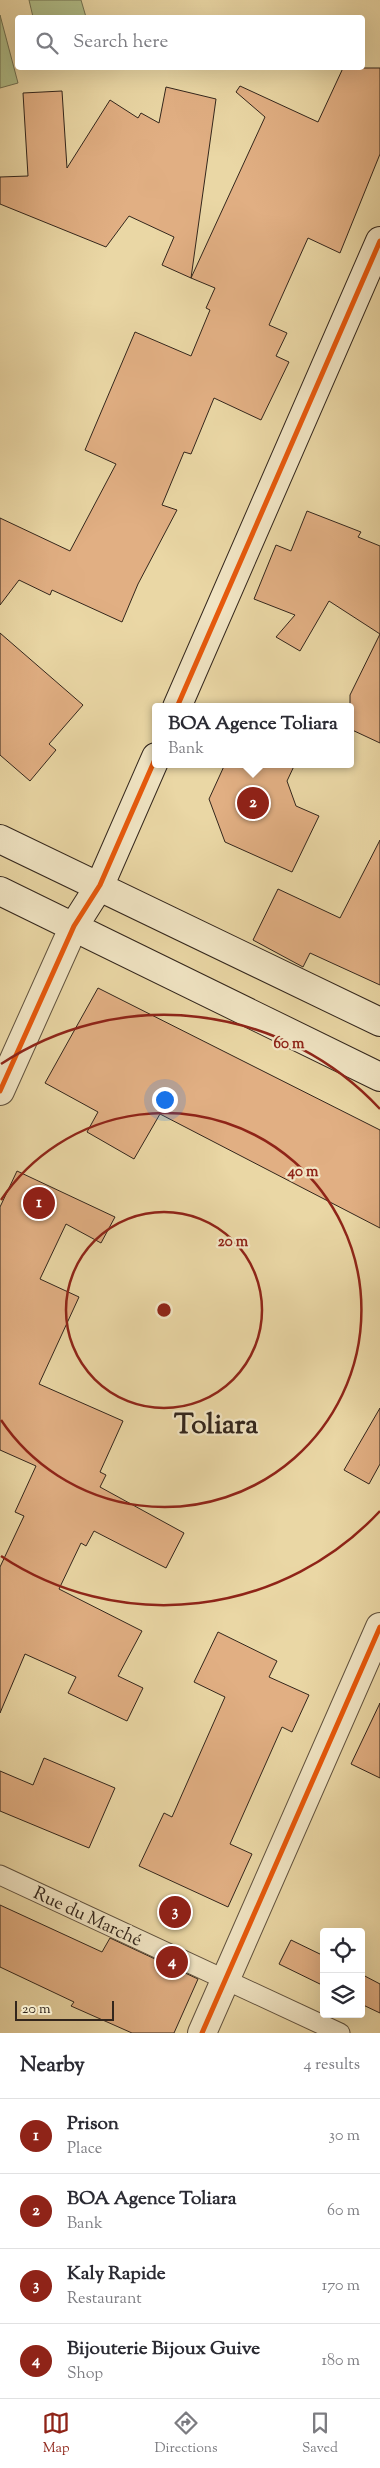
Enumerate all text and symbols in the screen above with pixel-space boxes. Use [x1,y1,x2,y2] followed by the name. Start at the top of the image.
[15,15,365,70] search box
[33,29,61,57] icon: search
[73,29,168,56] text: Search here
[152,703,354,768] popup
[168,711,338,738] text: BOA Agence Toliara
[168,738,204,761] text: Bank
[237,784,269,822] pin: 2
[274,1034,305,1055] text: 60 m
[152,1087,178,1113] your location
[287,1162,319,1183] text: 40 m
[23,1184,55,1222] pin: 1
[218,1232,249,1253] text: 20 m
[155,1301,173,1319] centre of rings
[174,1406,258,1446] district label: Toliara
[28,1881,146,1954] street label: Rue du Marché
[159,1893,191,1931] pin: 3
[320,1928,365,2018] map controls
[320,1928,365,1973] button: locate
[156,1943,188,1981] pin: 4
[320,1973,365,2018] button: layers
[15,1998,114,2021] scale bar
[22,2000,51,2020] text: 20 m
[20,2051,85,2081] text: Nearby
[304,2054,360,2077] text: 4 results
[67,2111,119,2138] text: Prison
[33,2125,39,2148] text: 1
[329,2125,360,2148] text: 30 m
[67,2138,102,2161] text: Place
[67,2186,236,2213] text: BOA Agence Toliara
[32,2200,40,2223] text: 2
[327,2200,360,2223] text: 60 m
[67,2213,103,2236] text: Bank
[67,2261,166,2288] text: Kaly Rapide
[33,2275,39,2298] text: 3
[322,2275,360,2298] text: 170 m
[67,2288,142,2311] text: Restaurant
[67,2336,260,2363] text: Bijouterie Bijoux Guive
[32,2350,40,2373] text: 4
[321,2350,360,2373] text: 180 m
[67,2363,103,2386] text: Shop
[42,2409,70,2459] tab: Map
[154,2409,218,2459] tab: Directions
[302,2409,338,2459] tab: Saved

